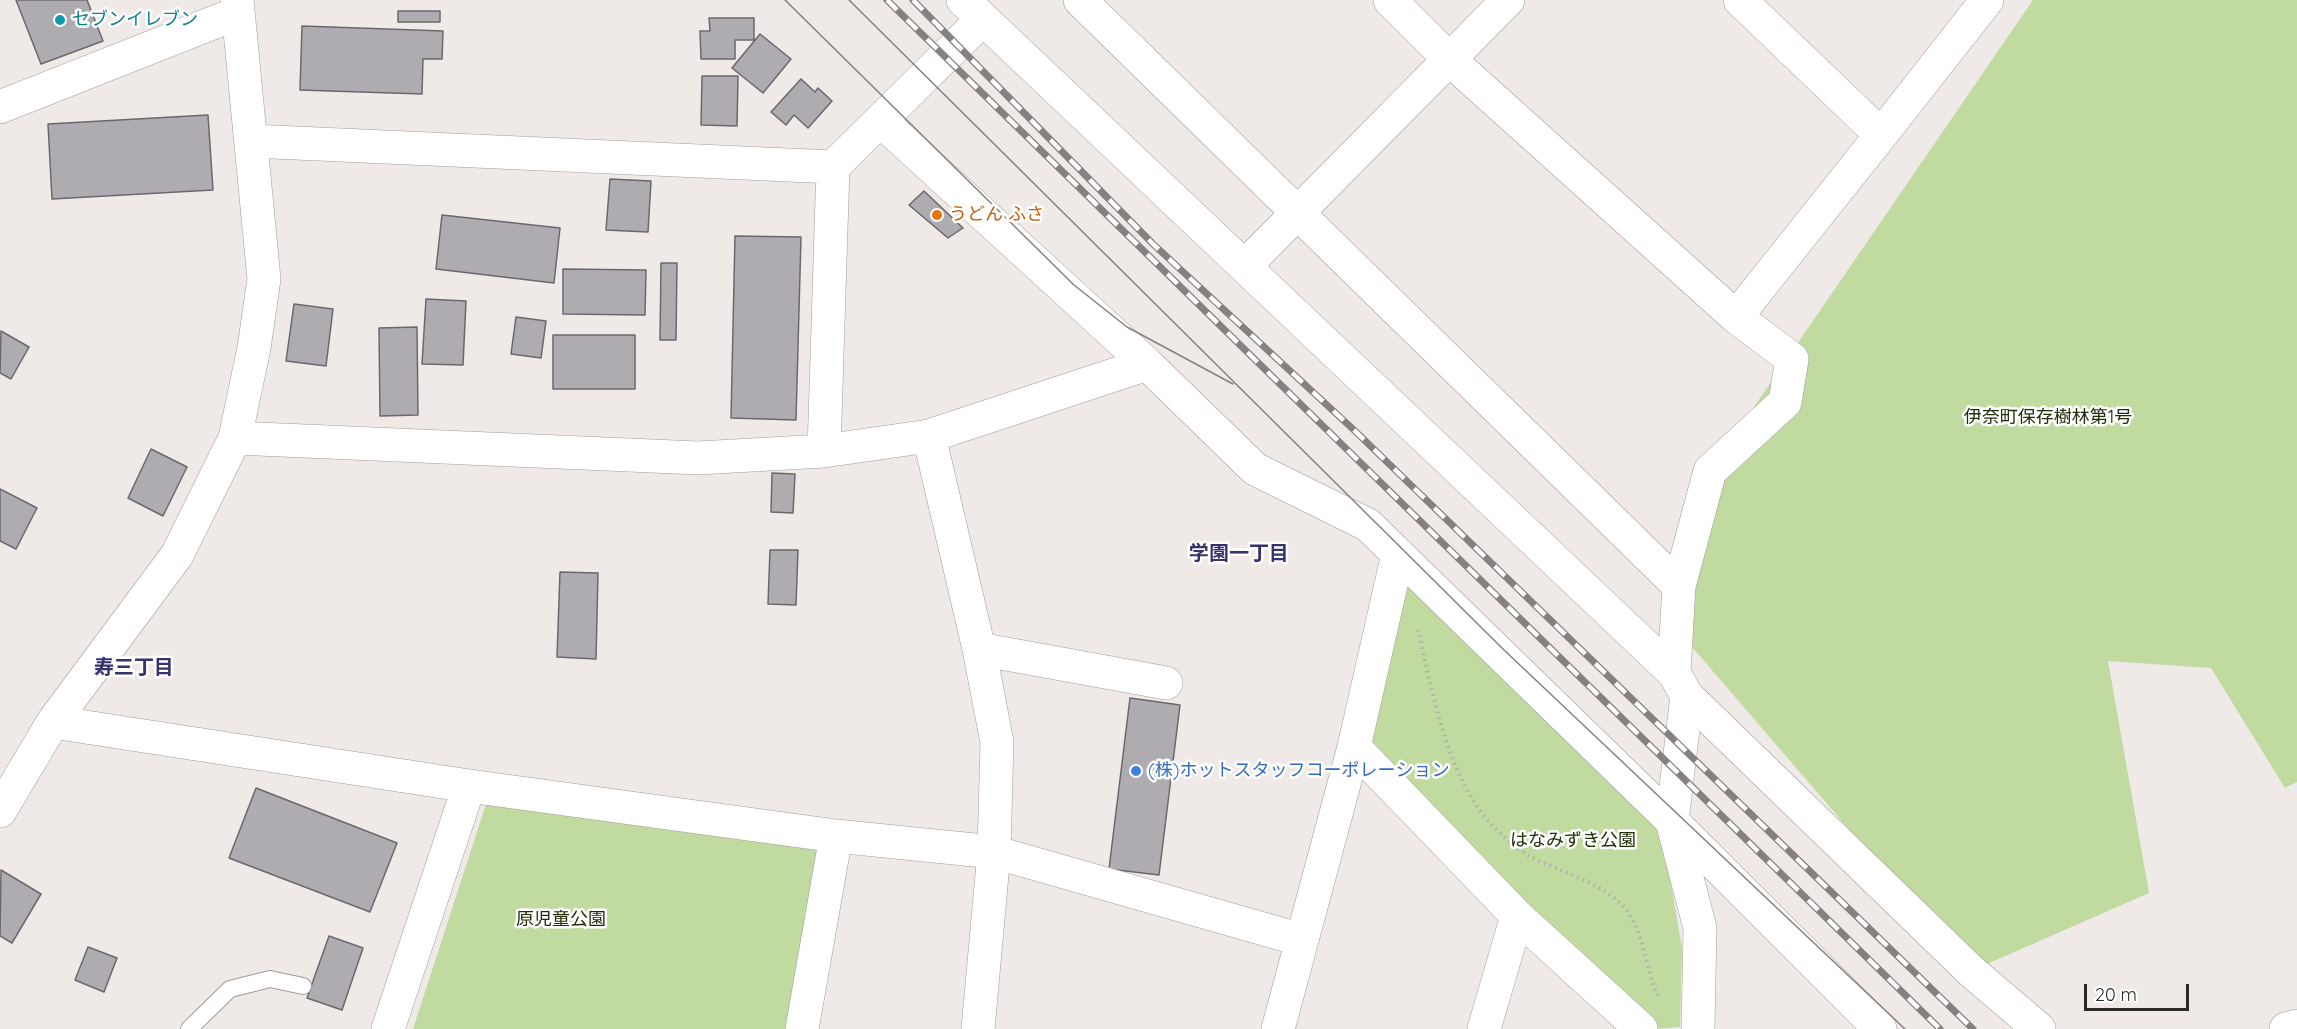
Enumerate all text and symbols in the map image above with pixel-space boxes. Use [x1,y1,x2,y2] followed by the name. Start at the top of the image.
[72,9,198,31] place label: セブンイレブン
[53,13,67,27] marker: セブンイレブン
[949,204,1044,226] place label: うどん ふさ
[930,208,944,222] marker: うどん ふさ
[1964,407,2132,429] park label: 伊奈町保存樹林第1号
[1189,542,1289,566] district label: 学園一丁目
[94,656,174,680] district label: 寿三丁目
[1148,760,1449,782] place label: (株)ホットスタッフコーポレーション
[1129,764,1143,778] marker: (株)ホットスタッフコーポレーション
[1510,830,1636,852] park label: はなみずき公園
[516,909,606,931] park label: 原児童公園
[2087,972,2192,1010] scale bar
[2095,983,2137,1006] text: 20 m

